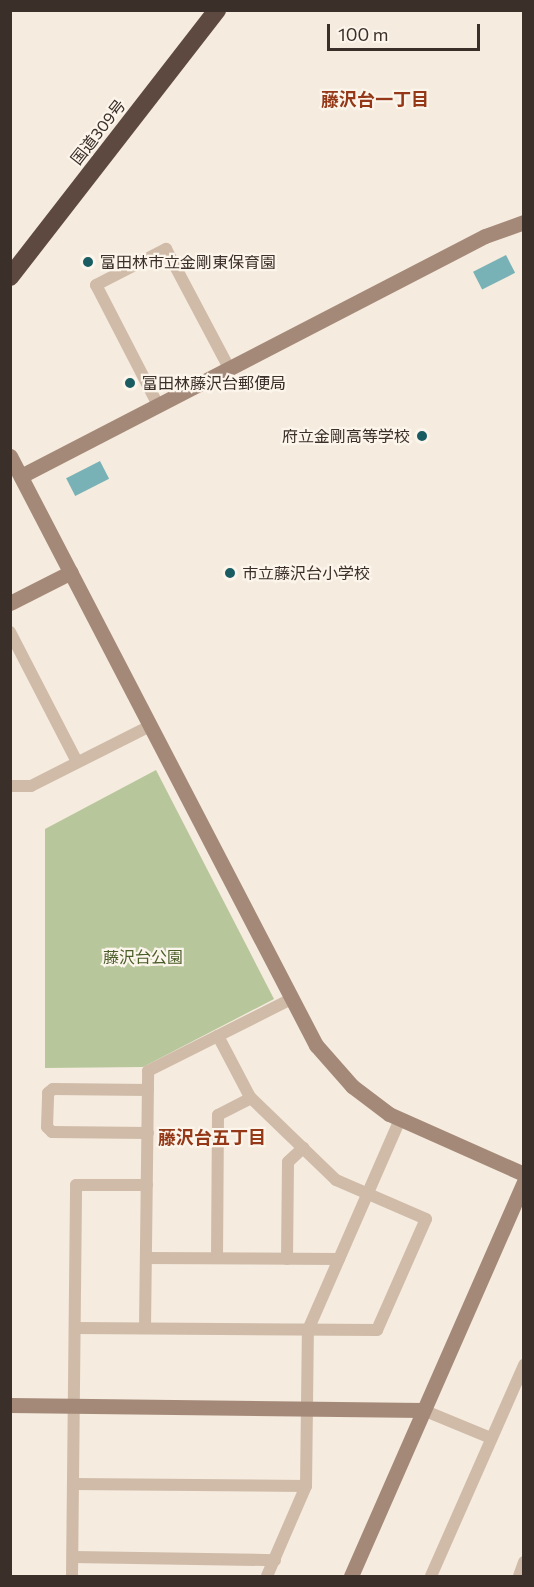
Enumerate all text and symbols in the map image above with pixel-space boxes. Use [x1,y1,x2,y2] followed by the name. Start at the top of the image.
[330,12,483,50] scale bar
[338,23,388,45] text: 100 m
[321,88,429,110] district label: 藤沢台一丁目
[67,96,129,168] street label: 国道309号
[100,252,276,272] place label: 富田林市立金剛東保育園
[81,255,95,269] marker: 富田林市立金剛東保育園
[142,373,286,393] place label: 富田林藤沢台郵便局
[123,376,137,390] marker: 富田林藤沢台郵便局
[282,426,410,446] place label: 府立金剛高等学校
[415,429,429,443] marker: 府立金剛高等学校
[242,563,370,583] place label: 市立藤沢台小学校
[223,566,237,580] marker: 市立藤沢台小学校
[103,947,183,967] park label: 藤沢台公園
[158,1126,266,1148] district label: 藤沢台五丁目

